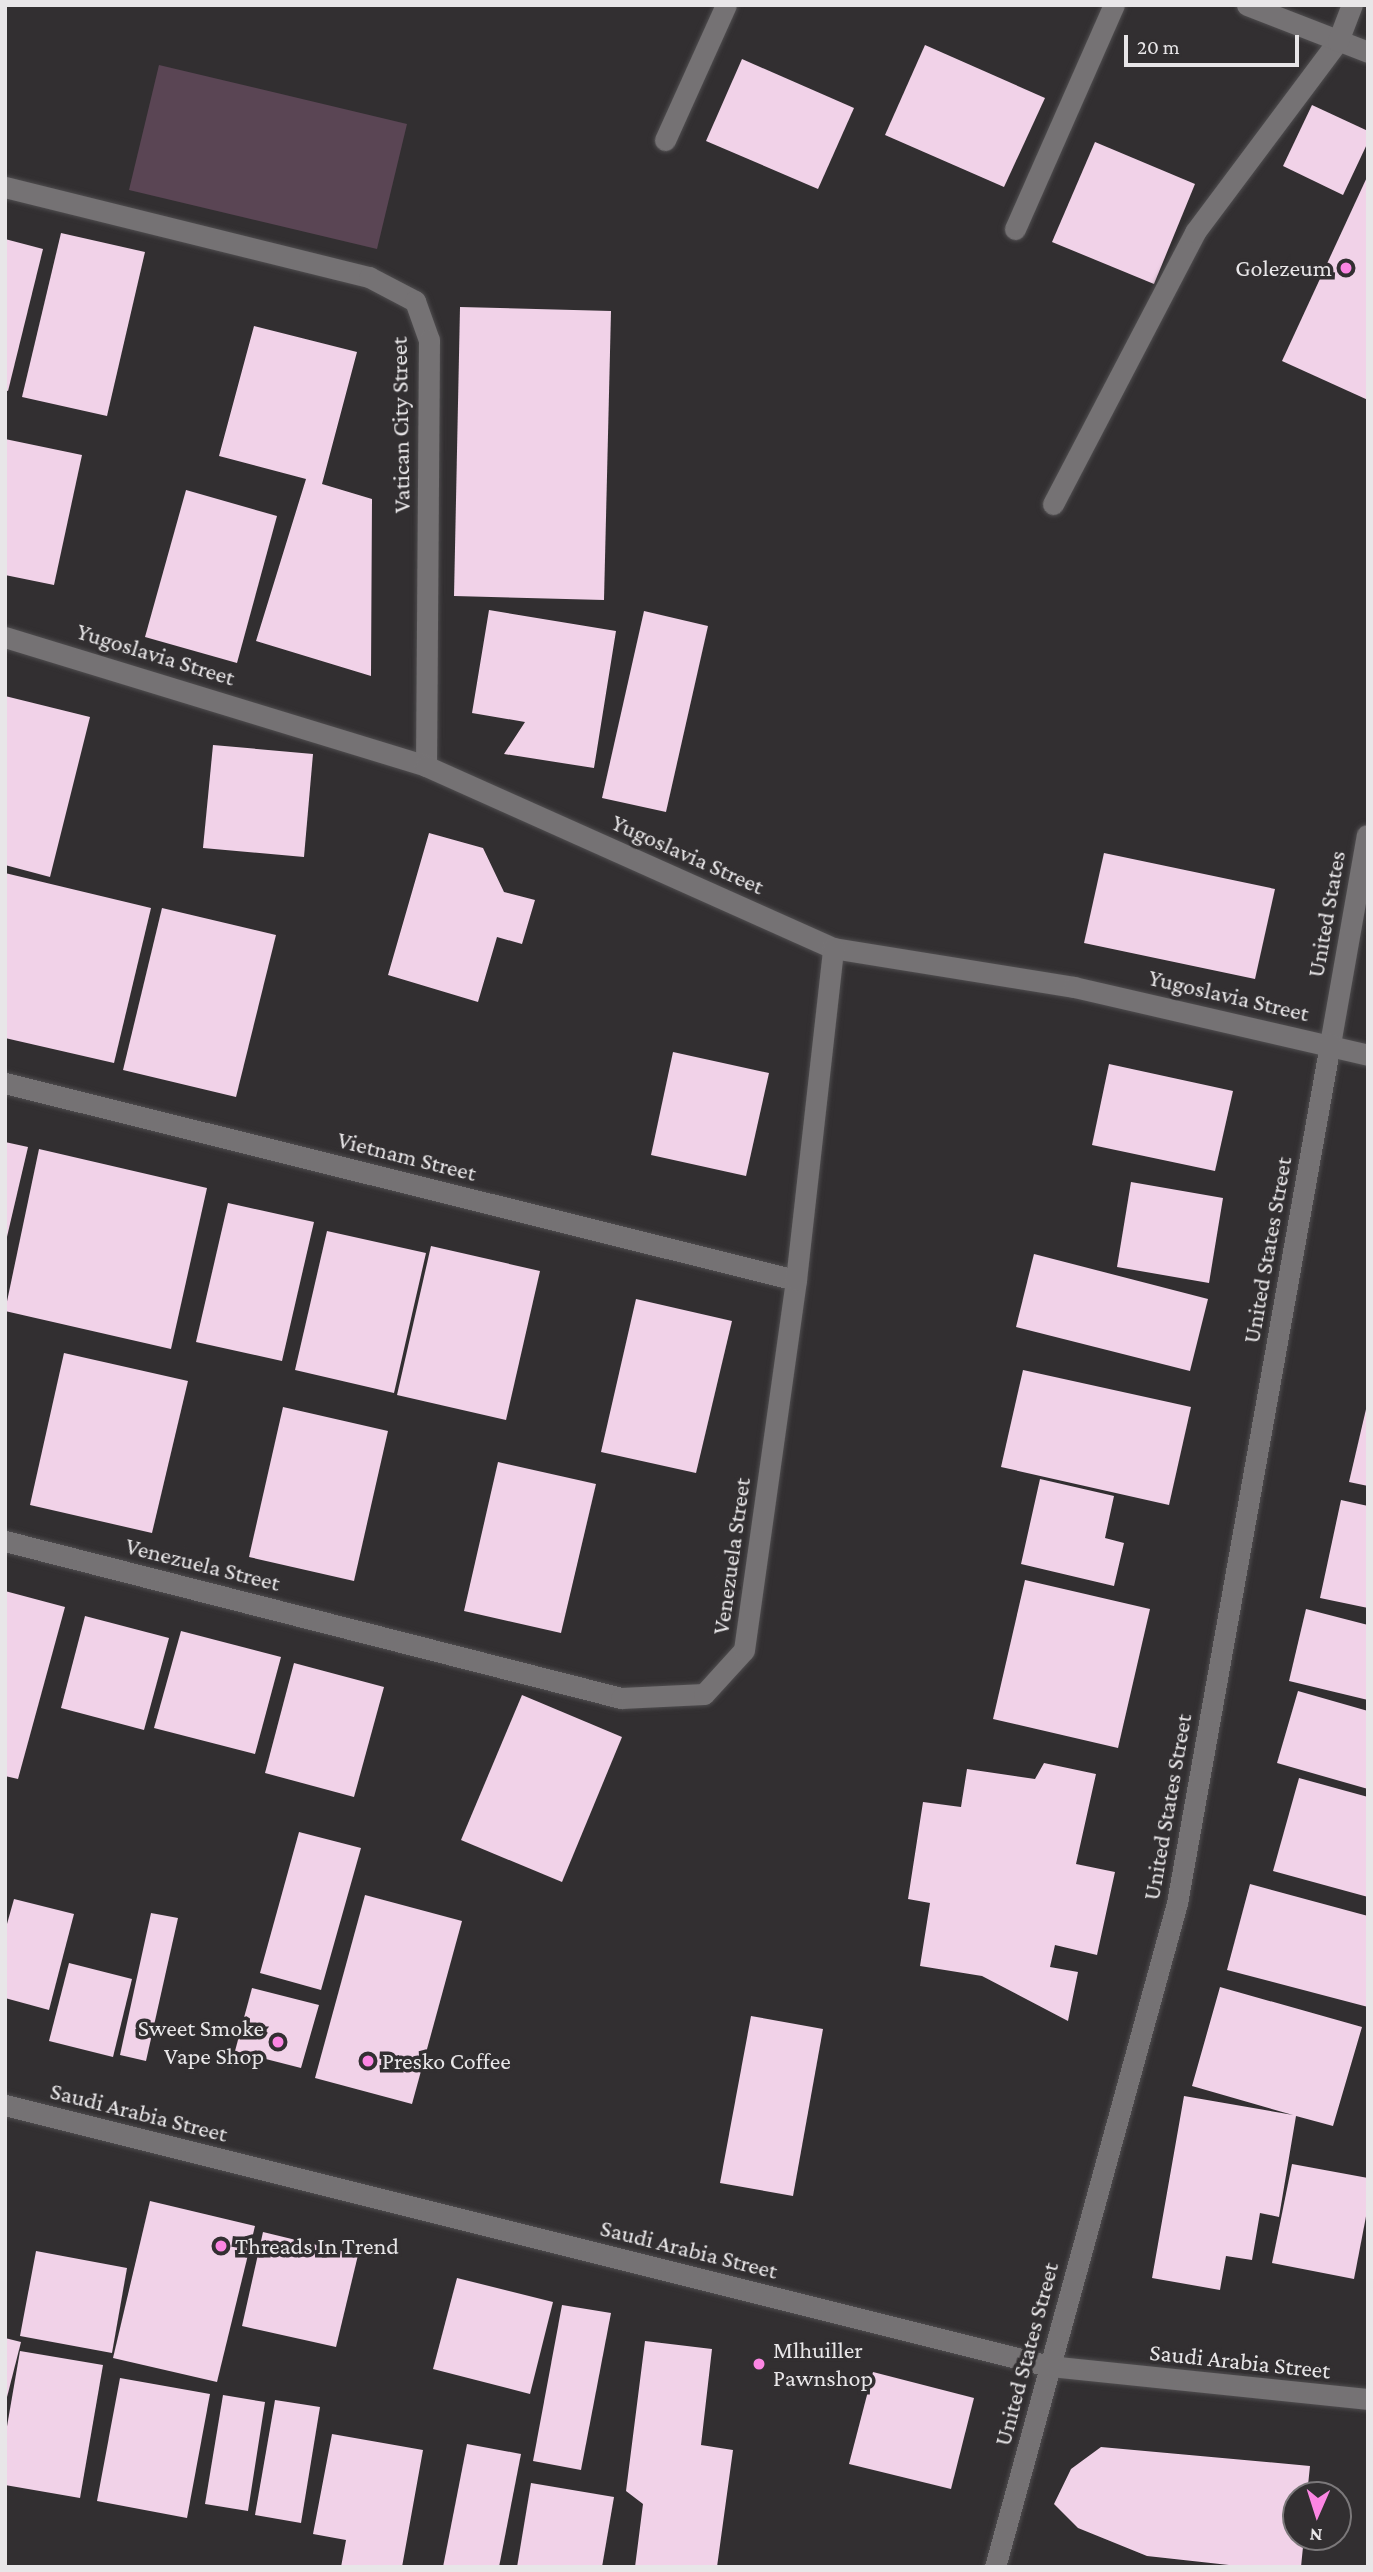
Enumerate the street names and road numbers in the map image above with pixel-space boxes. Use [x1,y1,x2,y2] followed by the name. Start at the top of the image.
[384,337,416,513] street label: Vatican City Street
[74,616,238,692] street label: Yugoslavia Street
[607,808,769,900] street label: Yugoslavia Street
[1301,848,1351,980] street label: United States
[1146,963,1312,1027] street label: Yugoslavia Street
[335,1125,479,1187] street label: Vietnam Street
[1236,1155,1298,1345] street label: United States Street
[706,1476,756,1636] street label: Venezuela Street
[123,1531,283,1597] street label: Venezuela Street
[1136,1712,1198,1902] street label: United States Street
[47,2076,231,2148] street label: Saudi Arabia Street
[597,2213,781,2285] street label: Saudi Arabia Street
[988,2259,1064,2449] street label: United States Street
[1148,2337,1332,2385] street label: Saudi Arabia Street

